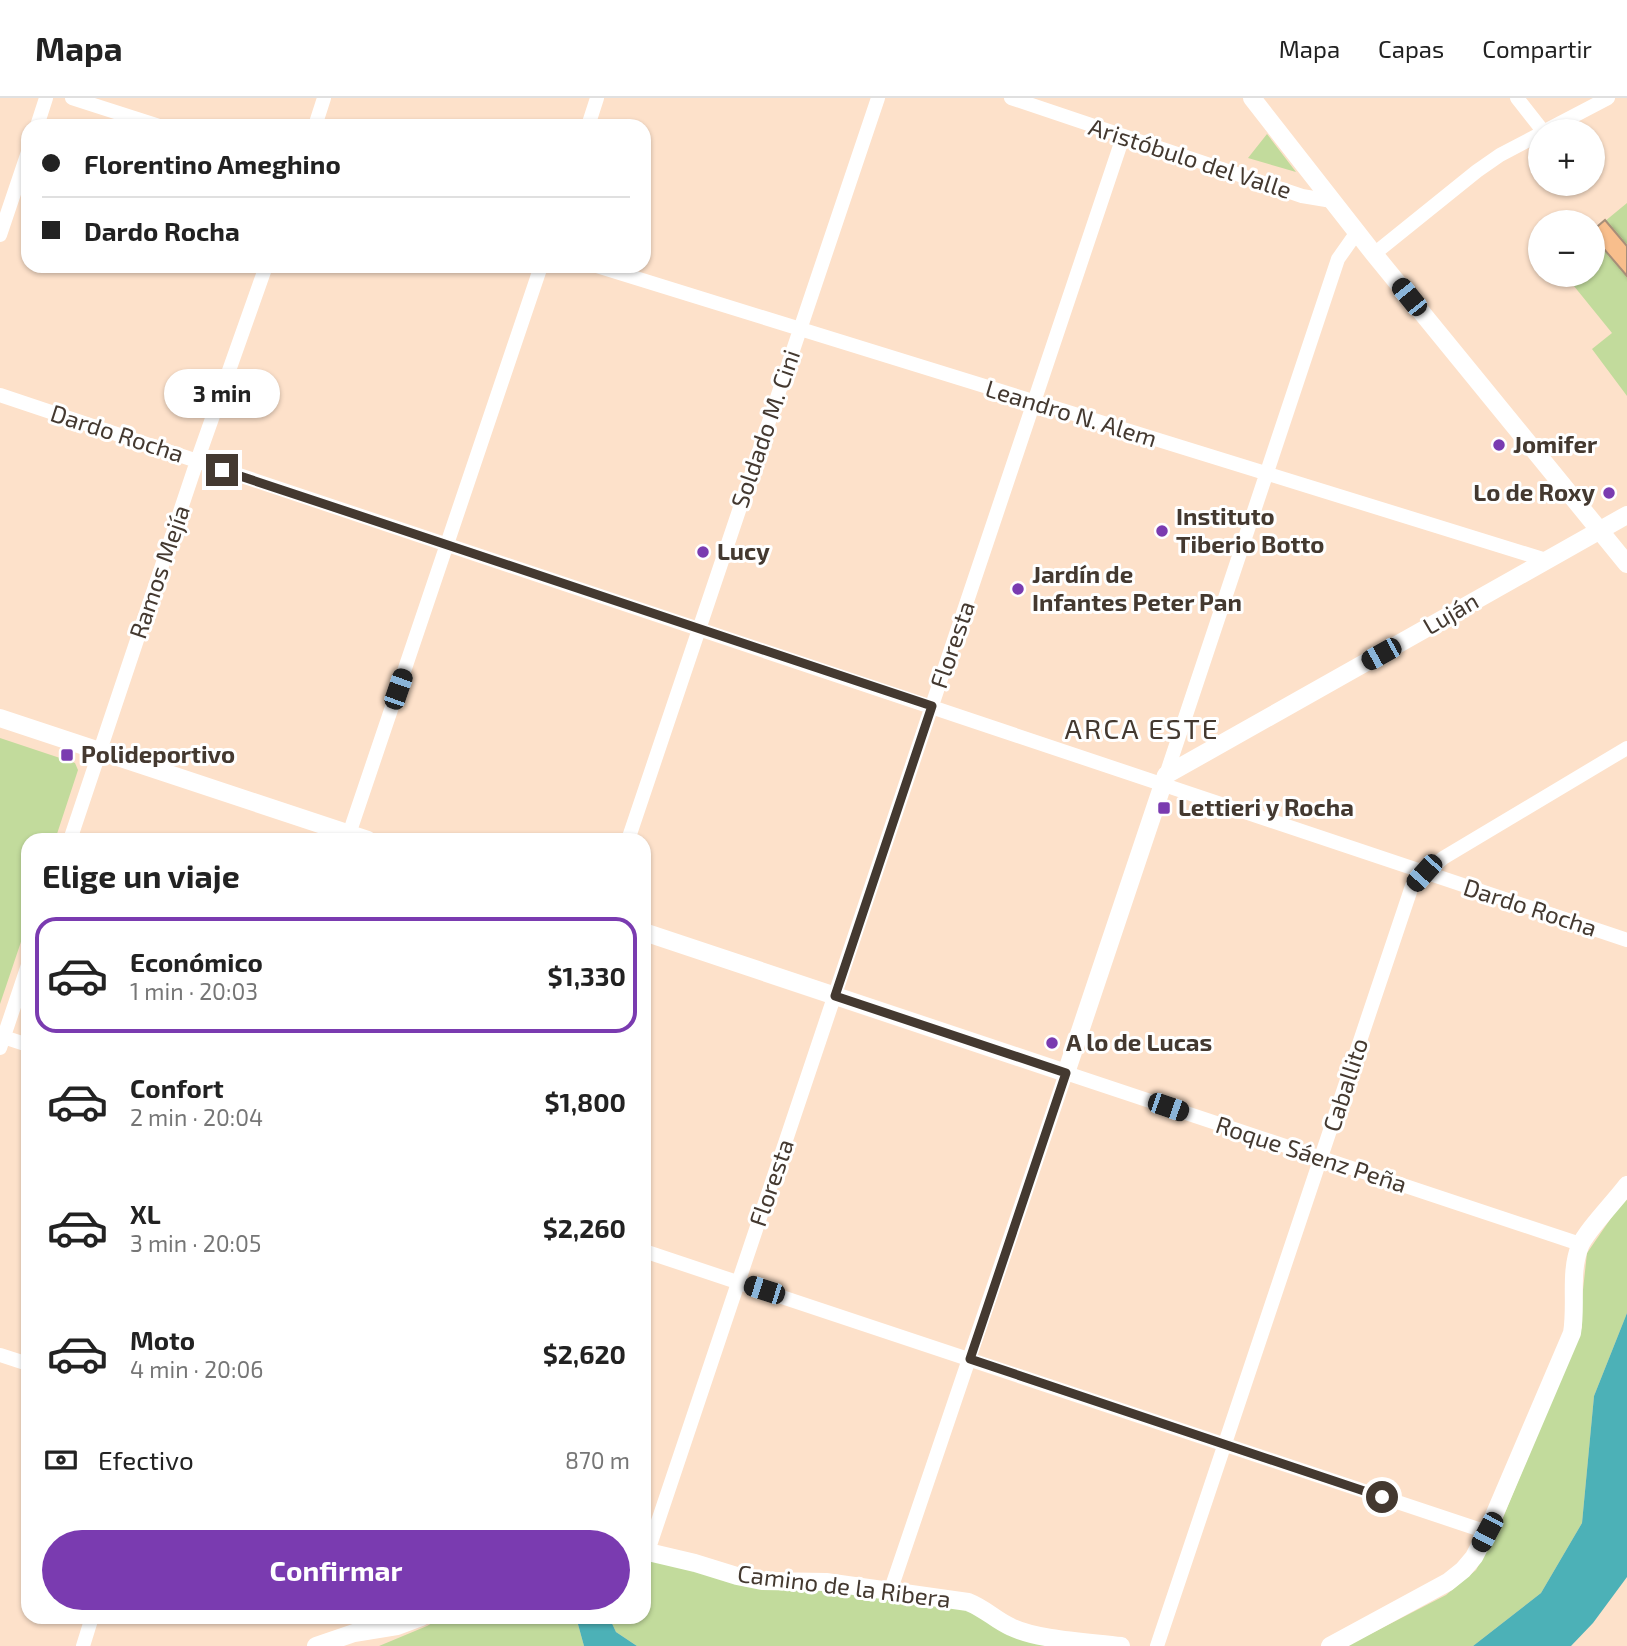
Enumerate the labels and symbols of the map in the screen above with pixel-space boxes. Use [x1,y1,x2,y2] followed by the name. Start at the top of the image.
[1086,111,1295,204] street label: Aristóbulo del Valle
[1388,274,1431,320] car
[724,346,805,511] street label: Soldado M. Cini
[164,368,280,418] callout: 3 min
[982,373,1161,452] street label: Leandro N. Alem
[47,397,188,468] street label: Dardo Rocha
[1513,429,1598,458] place label: Jomifer
[1491,437,1507,453] marker: Jomifer
[206,454,238,486] route end
[1473,477,1595,506] place label: Lo de Roxy
[1601,485,1617,501] marker: Lo de Roxy
[122,501,195,642] street label: Ramos Mejía
[1176,501,1324,558] place label: Instituto Tiberio Botto
[1154,523,1170,539] marker: Instituto Tiberio Botto
[717,536,770,565] place label: Lucy
[695,544,711,560] marker: Lucy
[1032,559,1242,616] place label: Jardín de Infantes Peter Pan
[1010,581,1026,597] marker: Jardín de Infantes Peter Pan
[1417,585,1483,640] street label: Luján
[923,597,980,692] street label: Floresta
[1358,635,1405,673] car
[382,666,415,712] car
[1064,711,1220,745] district label: ARCA ESTE
[81,739,235,768] place label: Polideportivo
[59,747,75,763] marker: Polideportivo
[1178,792,1354,821] place label: Lettieri y Rocha
[1156,800,1172,816] marker: Lettieri y Rocha
[1403,850,1446,896] car
[1460,871,1601,942] street label: Dardo Rocha
[1066,1027,1212,1056] place label: A lo de Lucas
[1316,1034,1373,1135] street label: Caballito
[1044,1035,1060,1051] marker: A lo de Lucas
[1145,1090,1192,1124] car
[1212,1109,1411,1198] street label: Roque Sáenz Peña
[742,1135,799,1230] street label: Floresta
[741,1274,788,1306] car
[1366,1481,1398,1513] route start
[1468,1509,1507,1555] car
[736,1558,952,1613] street label: Camino de la Ribera

